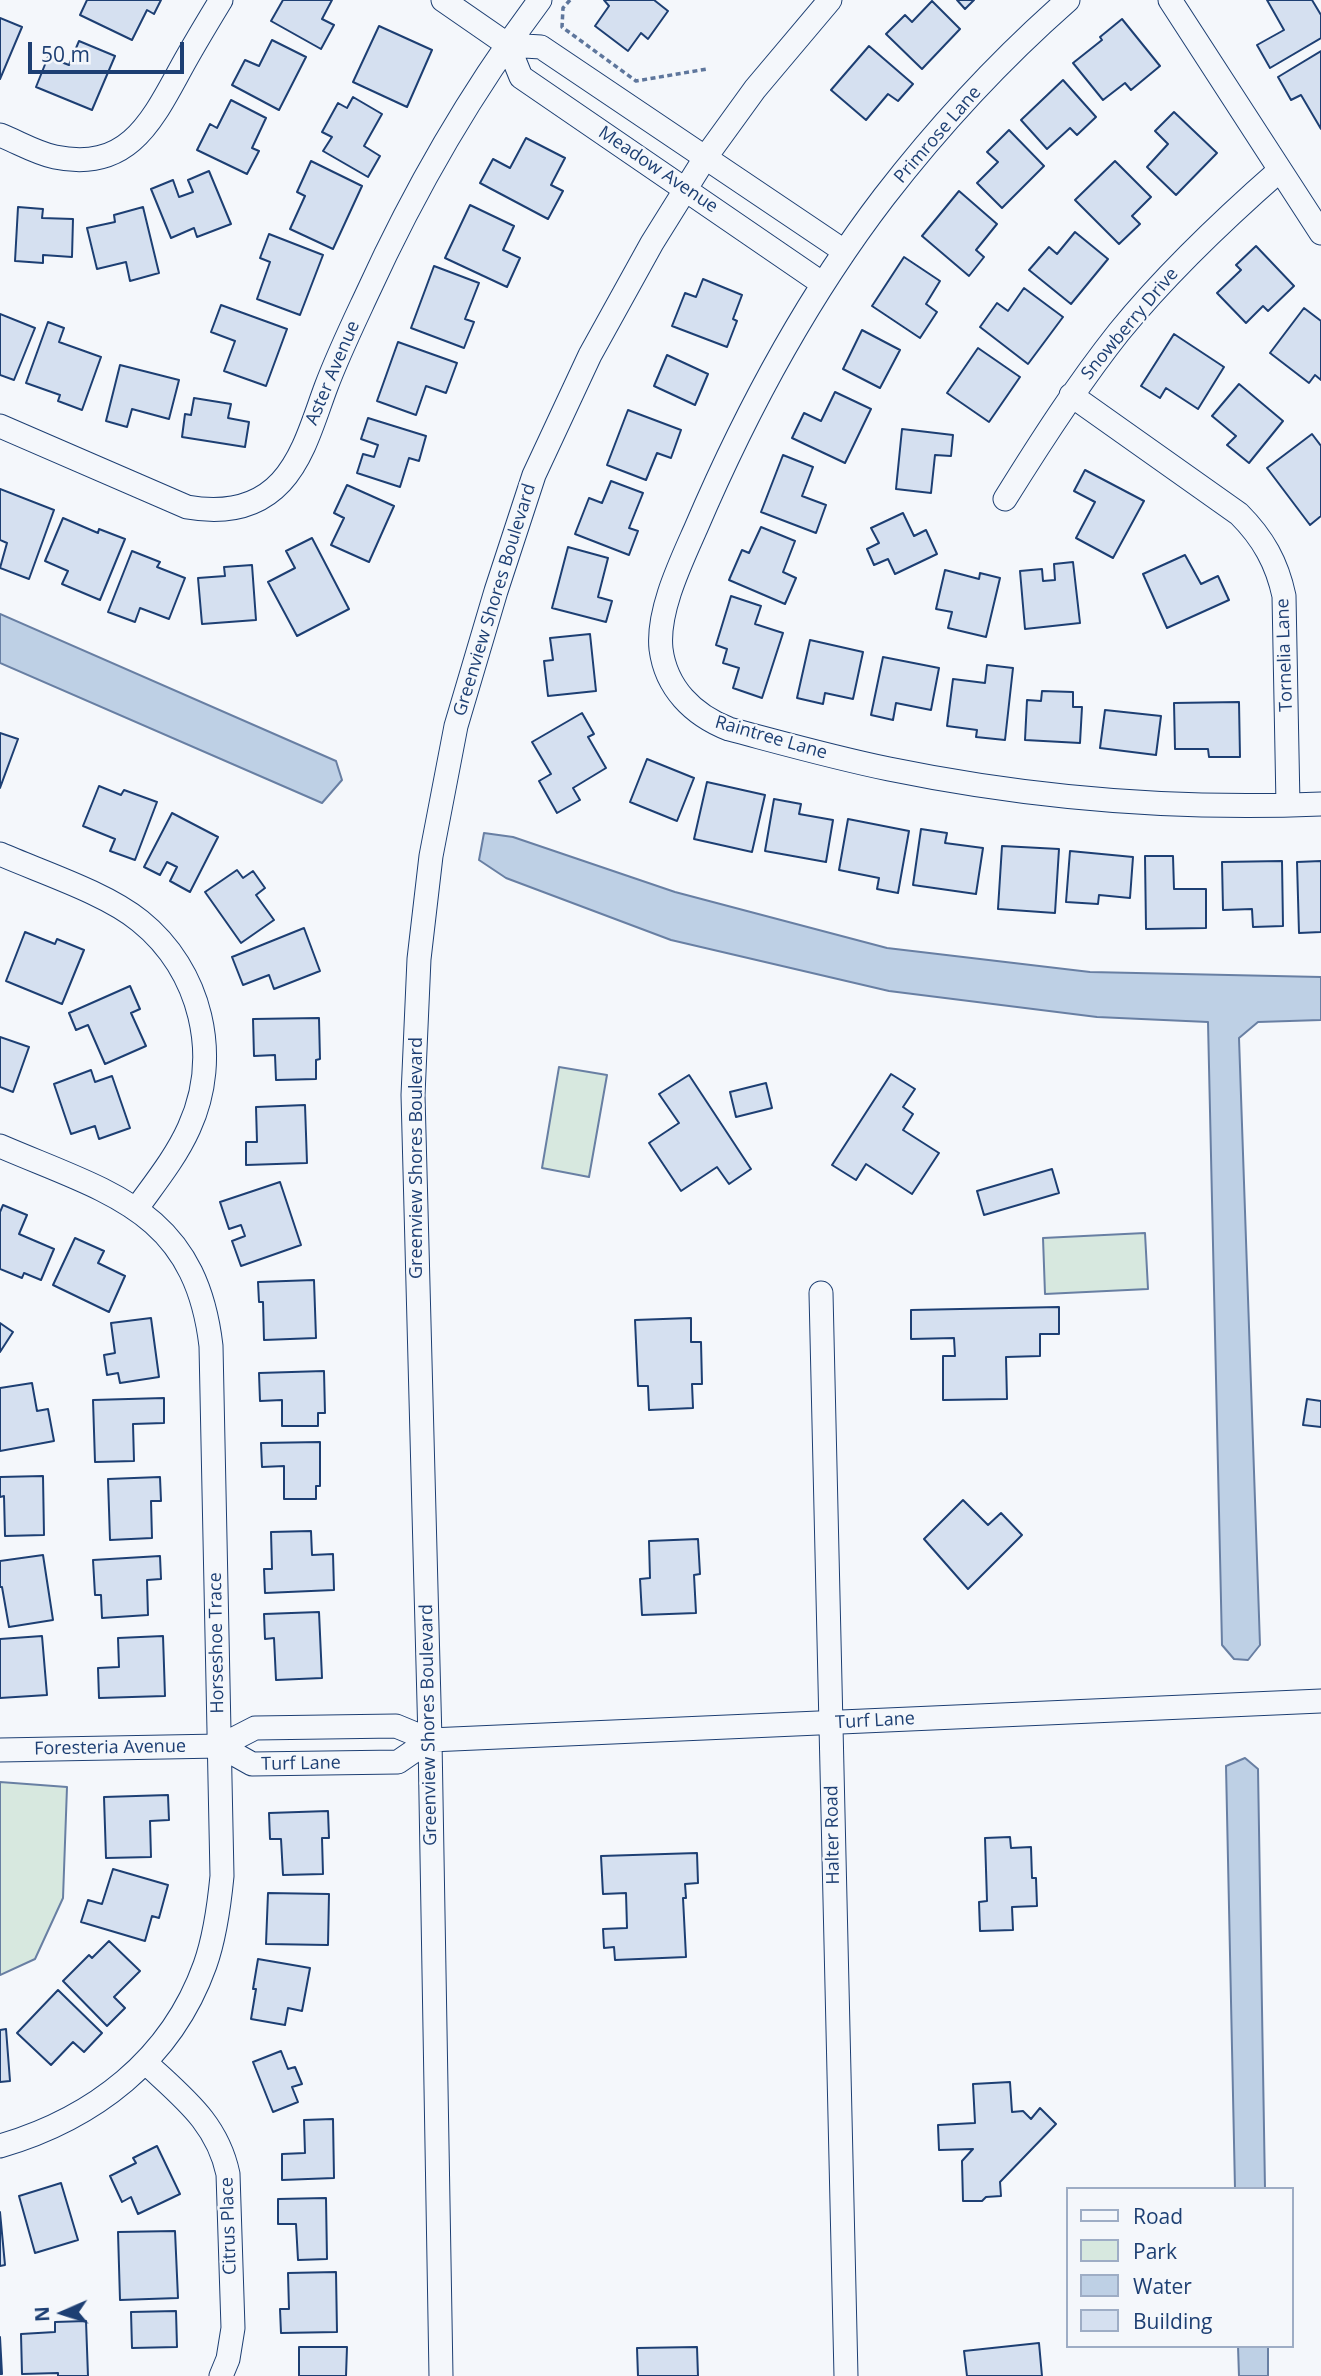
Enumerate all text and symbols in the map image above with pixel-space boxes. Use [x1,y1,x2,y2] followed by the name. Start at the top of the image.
[32,28,187,72] scale bar
[41,40,90,68] text: 50 m
[890,82,986,188] street label: Primrose Lane
[594,122,722,218] street label: Meadow Avenue
[1077,264,1183,384] street label: Snowberry Drive
[301,318,365,428] street label: Aster Avenue
[449,481,541,719] street label: Greenview Shores Boulevard
[1272,598,1298,712] street label: Tornelia Lane
[712,712,830,764] street label: Raintree Lane
[406,1037,428,1279] street label: Greenview Shores Boulevard
[205,1572,229,1714] street label: Horseshoe Trace
[416,1604,442,1846] street label: Greenview Shores Boulevard
[835,1708,915,1734] street label: Turf Lane
[34,1736,186,1760] street label: Foresteria Avenue
[261,1753,341,1775] street label: Turf Lane
[821,1785,845,1885] street label: Halter Road
[216,2177,242,2275] street label: Citrus Place
[1066,2187,1293,2348] legend
[1133,2202,1183,2230] text: Road
[1133,2237,1177,2265] text: Park
[1133,2272,1192,2300] text: Water
[28,2278,98,2348] north arrow
[29,2306,55,2323] text: N
[1133,2307,1212,2335] text: Building

